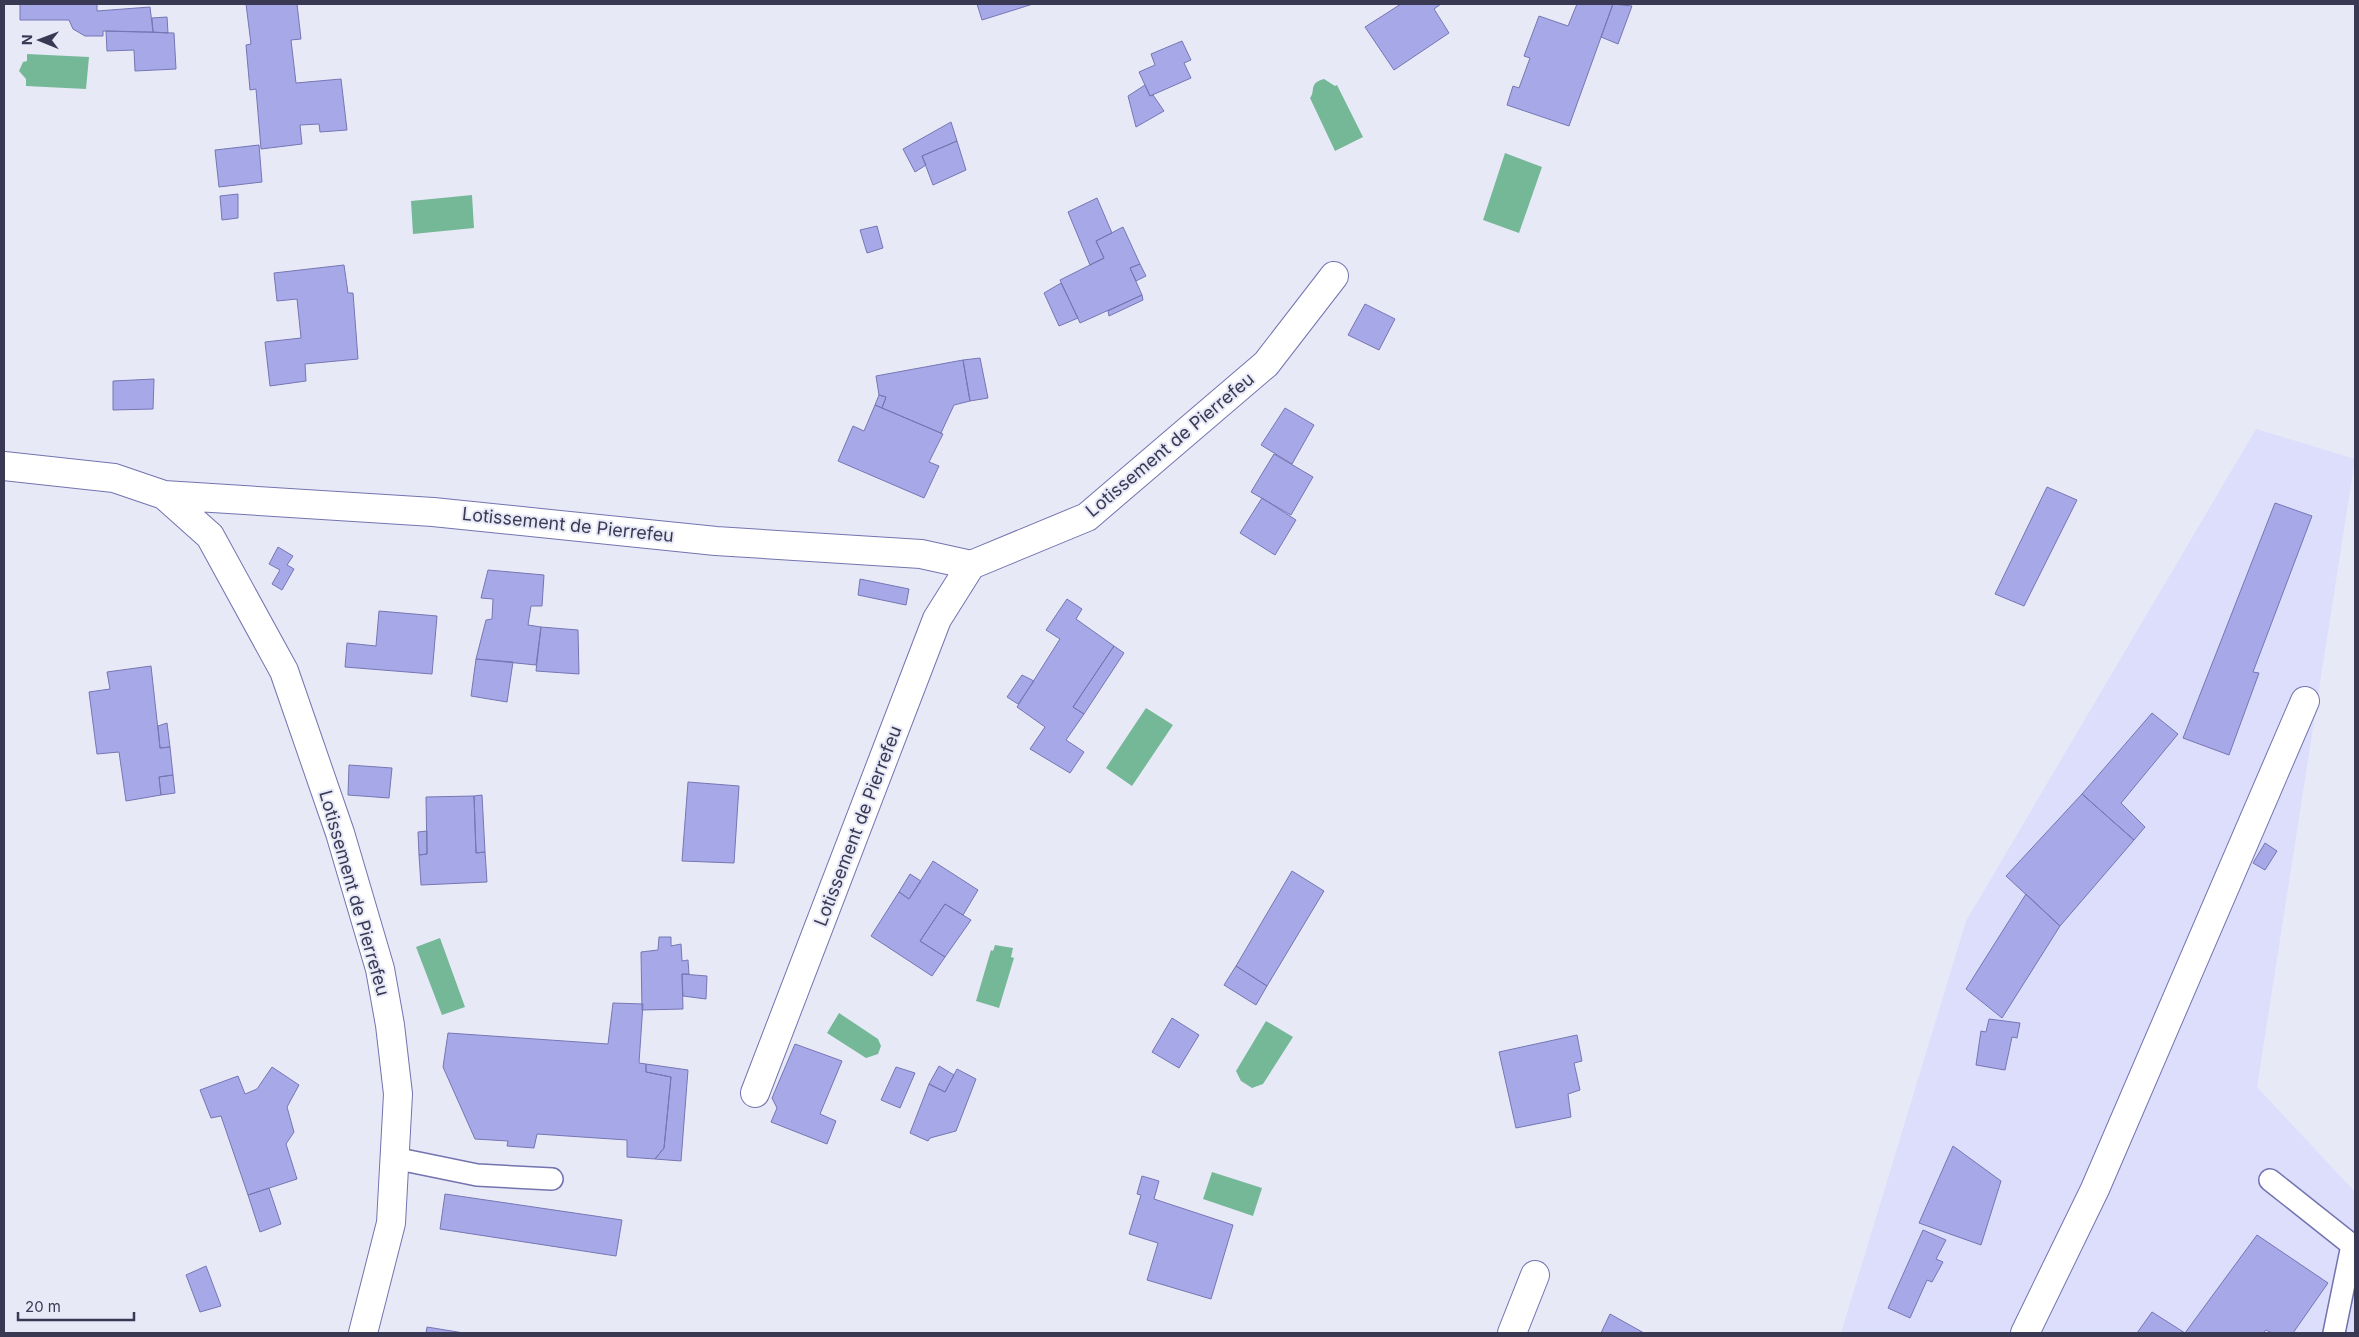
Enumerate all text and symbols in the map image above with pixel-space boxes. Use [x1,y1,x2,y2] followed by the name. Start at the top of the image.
[15,15,65,65] north arrow
[18,34,35,45] text: N
[1081,368,1258,521] street label: Lotissement de Pierrefeu
[461,503,675,546] street label: Lotissement de Pierrefeu
[810,723,905,929] street label: Lotissement de Pierrefeu
[315,788,394,998] street label: Lotissement de Pierrefeu
[18,1290,134,1322] scale bar
[25,1297,61,1316] text: 20 m

